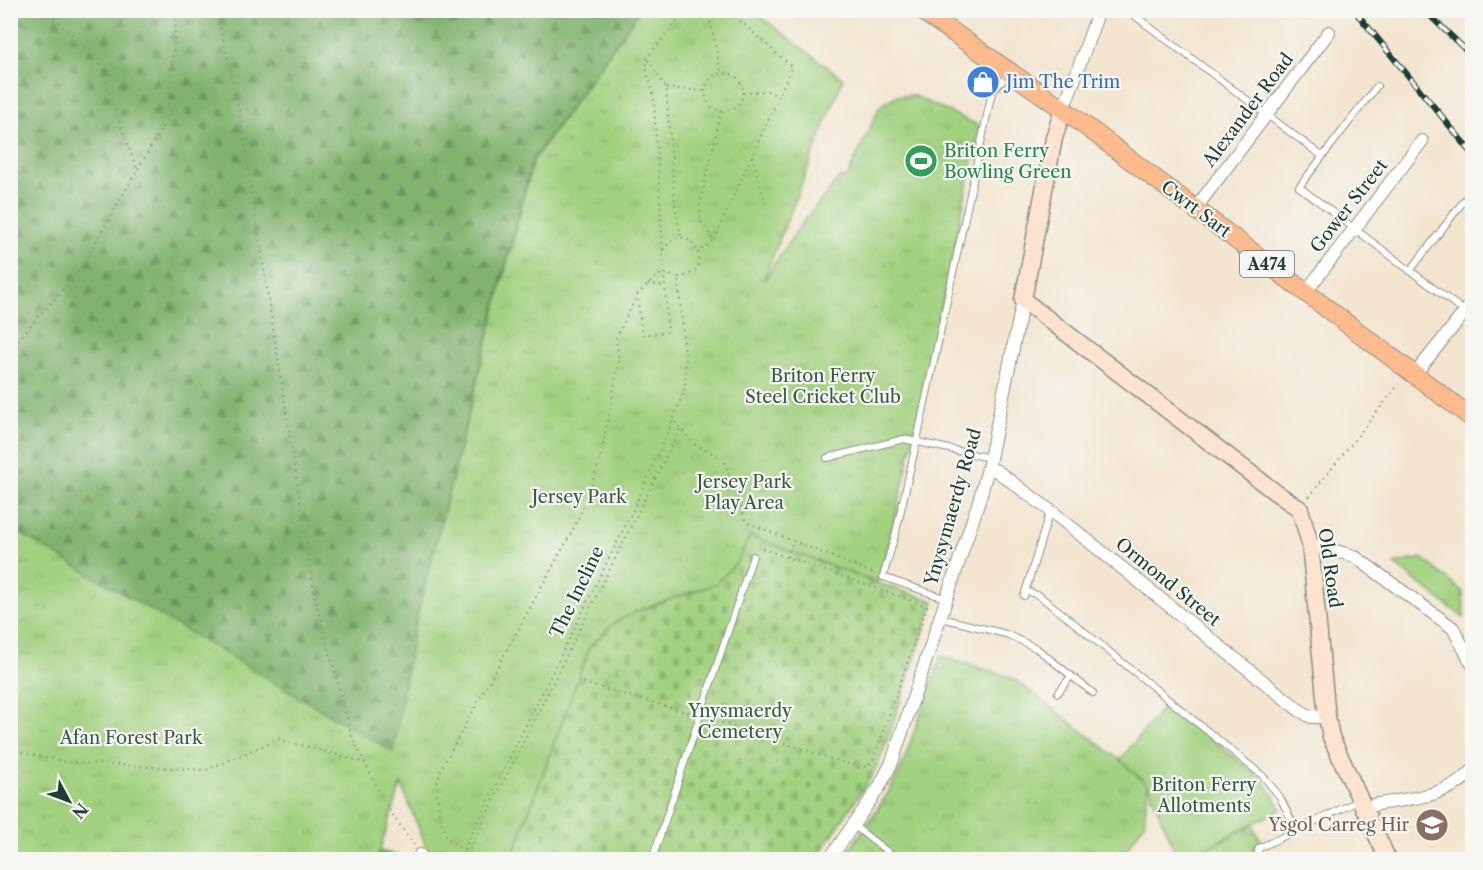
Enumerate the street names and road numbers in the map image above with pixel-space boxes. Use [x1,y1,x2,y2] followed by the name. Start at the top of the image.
[1197,49,1298,172] street label: Alexander Road
[1306,154,1393,257] street label: Gower Street
[1157,176,1236,243] street label: Cwrt Sart
[1240,251,1294,277] road number: A474
[920,426,986,589] street label: Ynysymaerdy Road
[1314,527,1346,609] street label: Old Road
[1111,533,1225,631] street label: Ormond Street
[545,543,609,641] street label: The Incline

